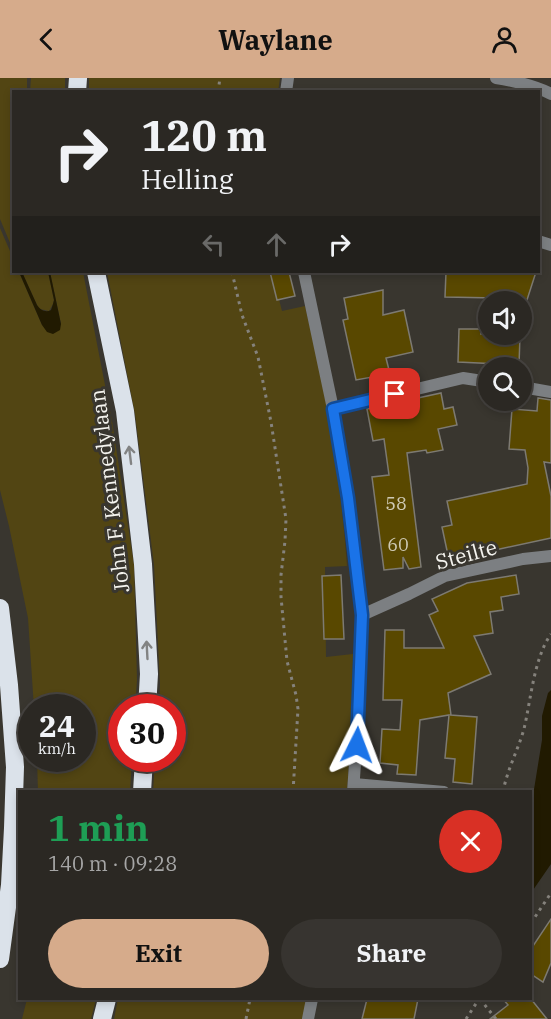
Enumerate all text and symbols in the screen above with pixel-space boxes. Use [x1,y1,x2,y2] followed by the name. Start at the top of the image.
[218,22,333,57] text: Waylane
[30,23,63,56] icon: back
[488,23,521,56] icon: person
[141,108,267,163] text: 120 m
[42,114,120,192] icon: right
[141,161,233,196] text: Helling
[197,228,230,261] icon: left
[260,228,293,261] icon: ahead
[323,228,356,261] icon: right
[478,291,532,411] map controls
[478,291,532,345] button: sound
[478,357,532,411] button: search
[369,368,420,419] pin
[378,377,411,410] icon: arrive
[83,388,135,594] street label: John F. Kennedylaan
[124,446,135,466] one-way arrow
[385,492,407,515] house number: 58
[432,532,500,576] street label: Steilte
[387,533,409,556] house number: 60
[142,640,153,660] one-way arrow
[108,694,186,772] speed limit sign: 30
[39,706,75,745] text: 24
[325,713,389,777] position arrow
[38,739,76,758] text: km/h
[48,804,149,851] text: 1 min
[439,810,502,873] button: close
[48,850,177,877] text: 140 m · 09:28
[48,919,269,988] button: Exit
[281,919,502,988] button: Share

